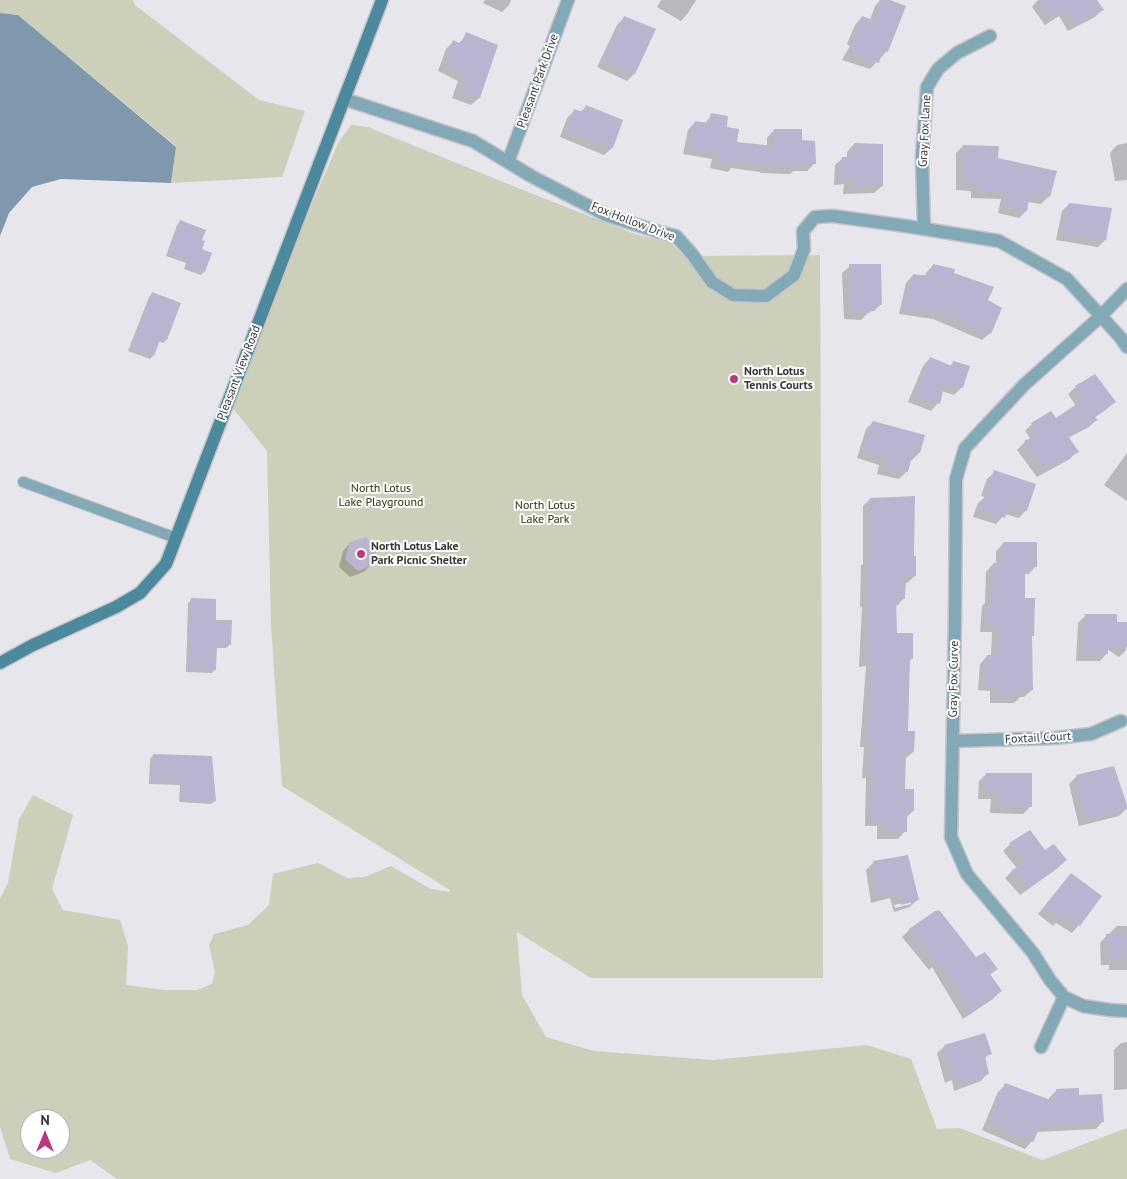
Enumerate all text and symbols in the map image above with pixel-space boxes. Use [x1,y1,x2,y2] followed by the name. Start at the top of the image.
[514,32,562,130] street label: Pleasant Park Drive
[916,94,934,168] street label: Gray Fox Lane
[589,199,677,245] street label: Fox Hollow Drive
[214,323,264,423] street label: Pleasant View Road
[744,365,813,393] place label: North Lotus Tennis Courts
[728,373,740,385] marker: North Lotus Tennis Courts
[339,482,423,510] park label: North Lotus Lake Playground
[515,499,575,527] park label: North Lotus Lake Park
[371,540,467,568] place label: North Lotus Lake Park Picnic Shelter
[355,548,367,560] marker: North Lotus Lake Park Picnic Shelter
[946,640,962,718] street label: Gray Fox Curve
[1005,729,1071,747] street label: Foxtail Court
[20,1109,70,1159] north arrow
[40,1111,50,1129] text: N

